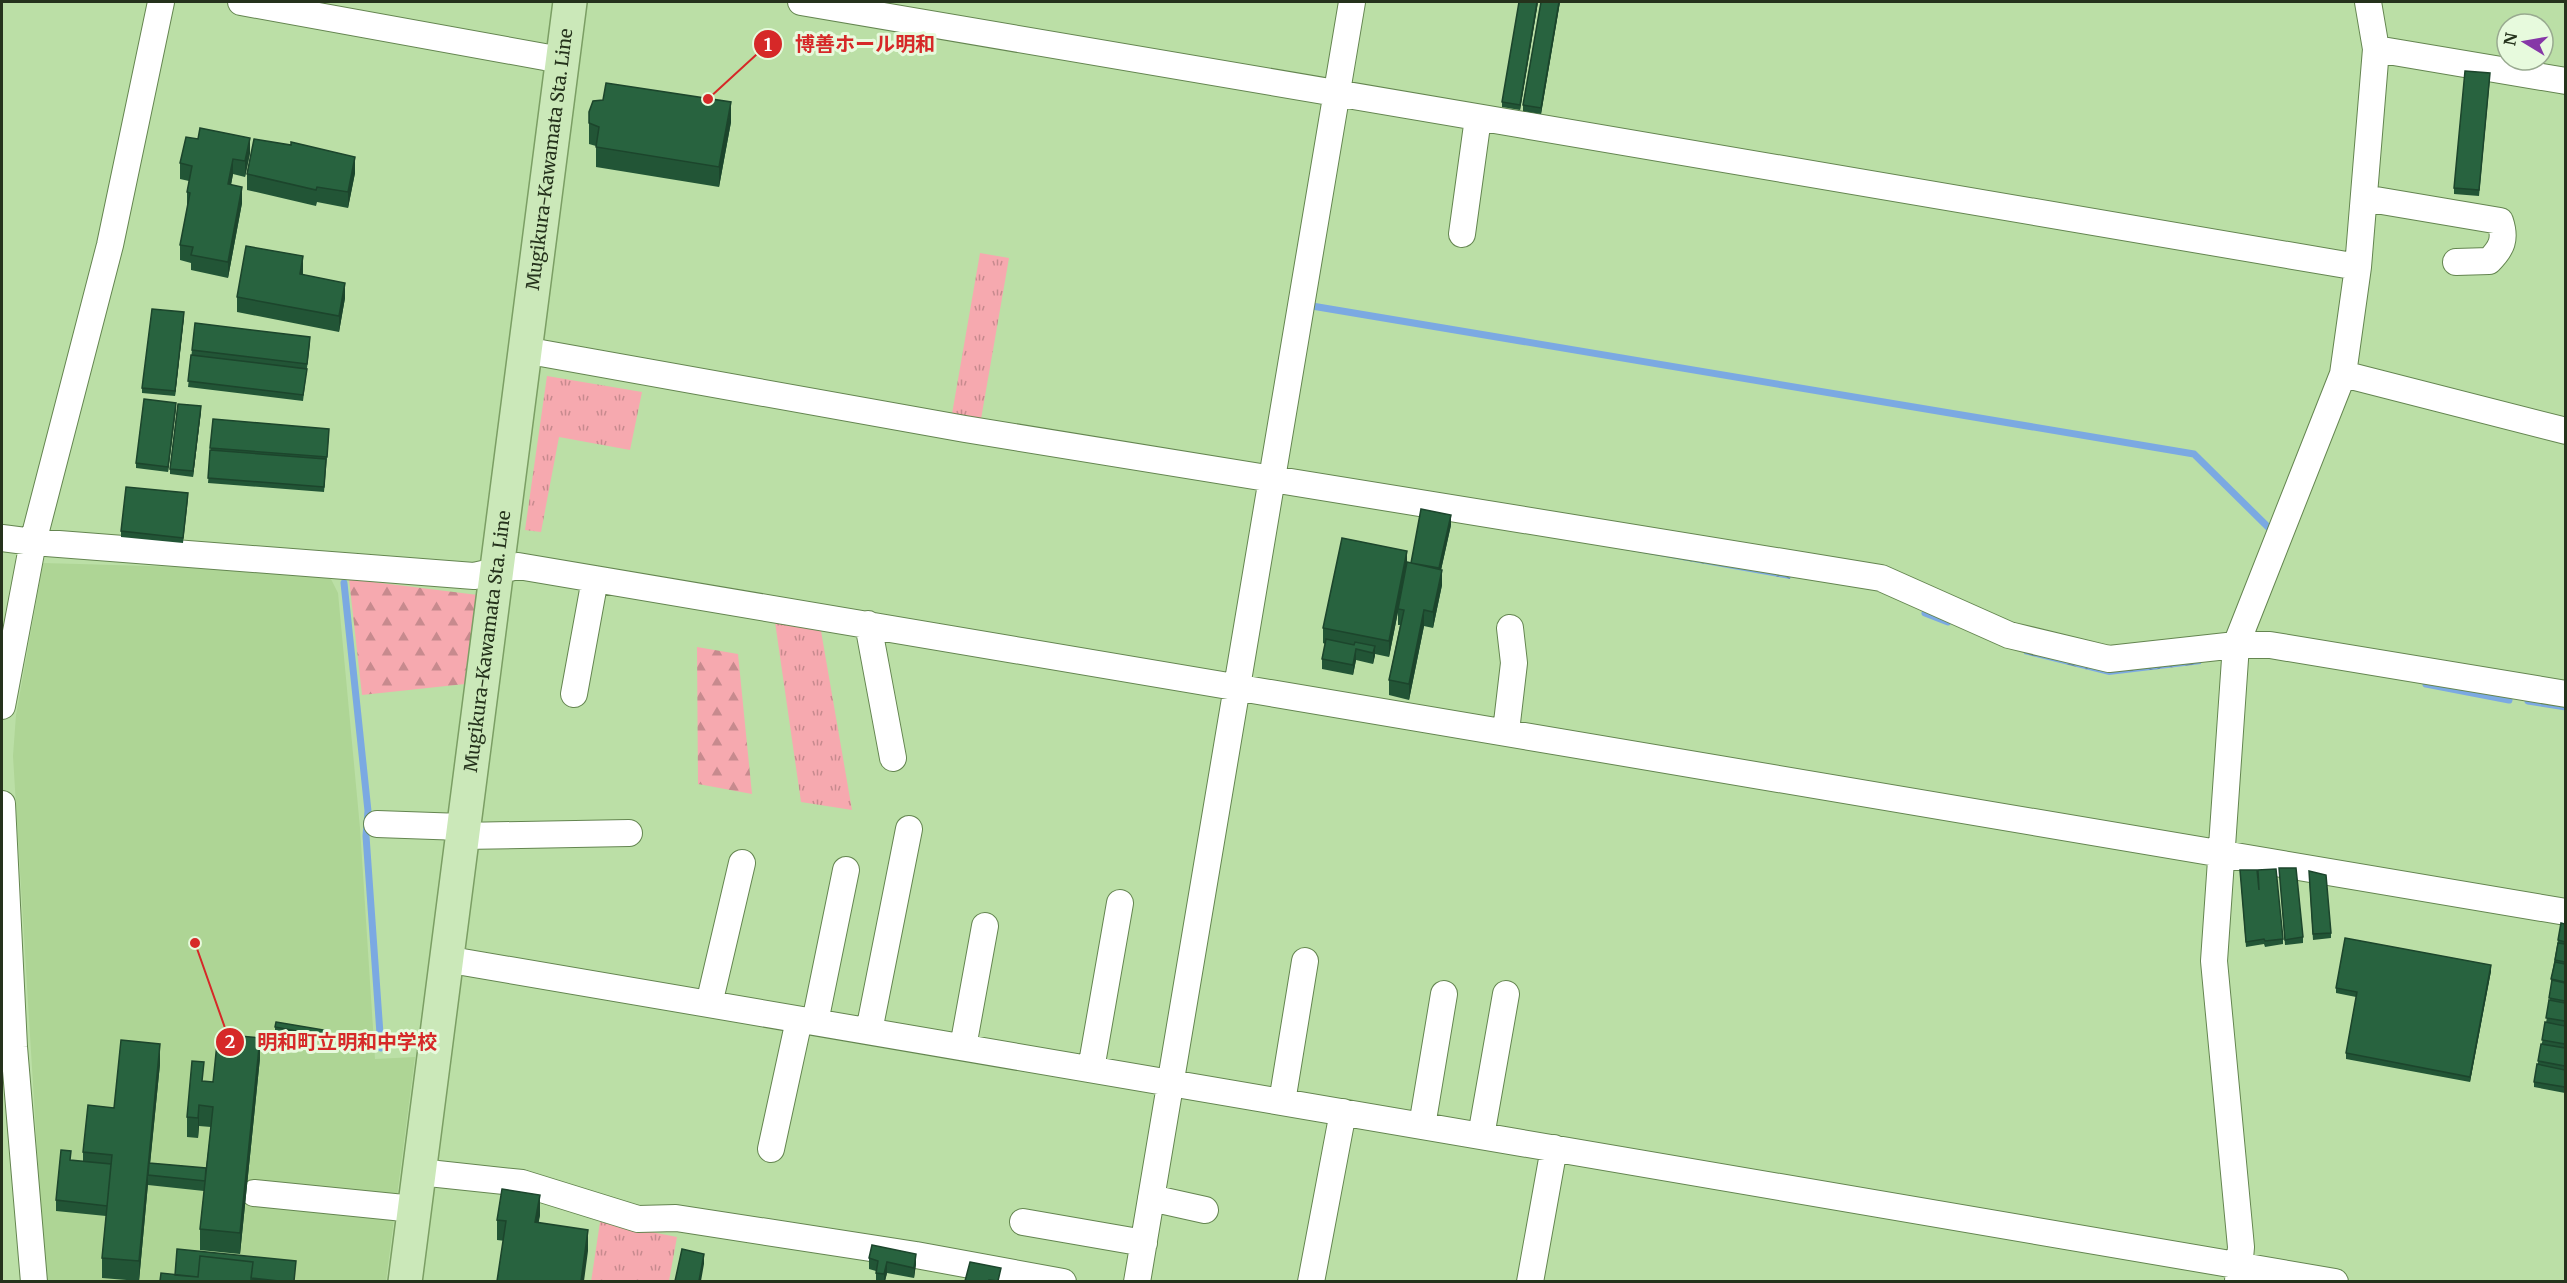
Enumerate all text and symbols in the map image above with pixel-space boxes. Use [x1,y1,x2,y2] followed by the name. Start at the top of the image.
[2495,12,2555,72] north arrow
[753,25,947,63] callout: 博善ホール明和
[521,27,577,291] street label: Mugikura-Kawamata Sta. Line
[795,31,935,56] text: 博善ホール明和
[2499,31,2521,47] text: N
[764,33,772,56] text: 1
[459,509,515,773] street label: Mugikura-Kawamata Sta. Line
[215,1023,449,1061] callout: 明和町立明和中学校
[257,1029,437,1054] text: 明和町立明和中学校
[225,1030,235,1053] text: 2

